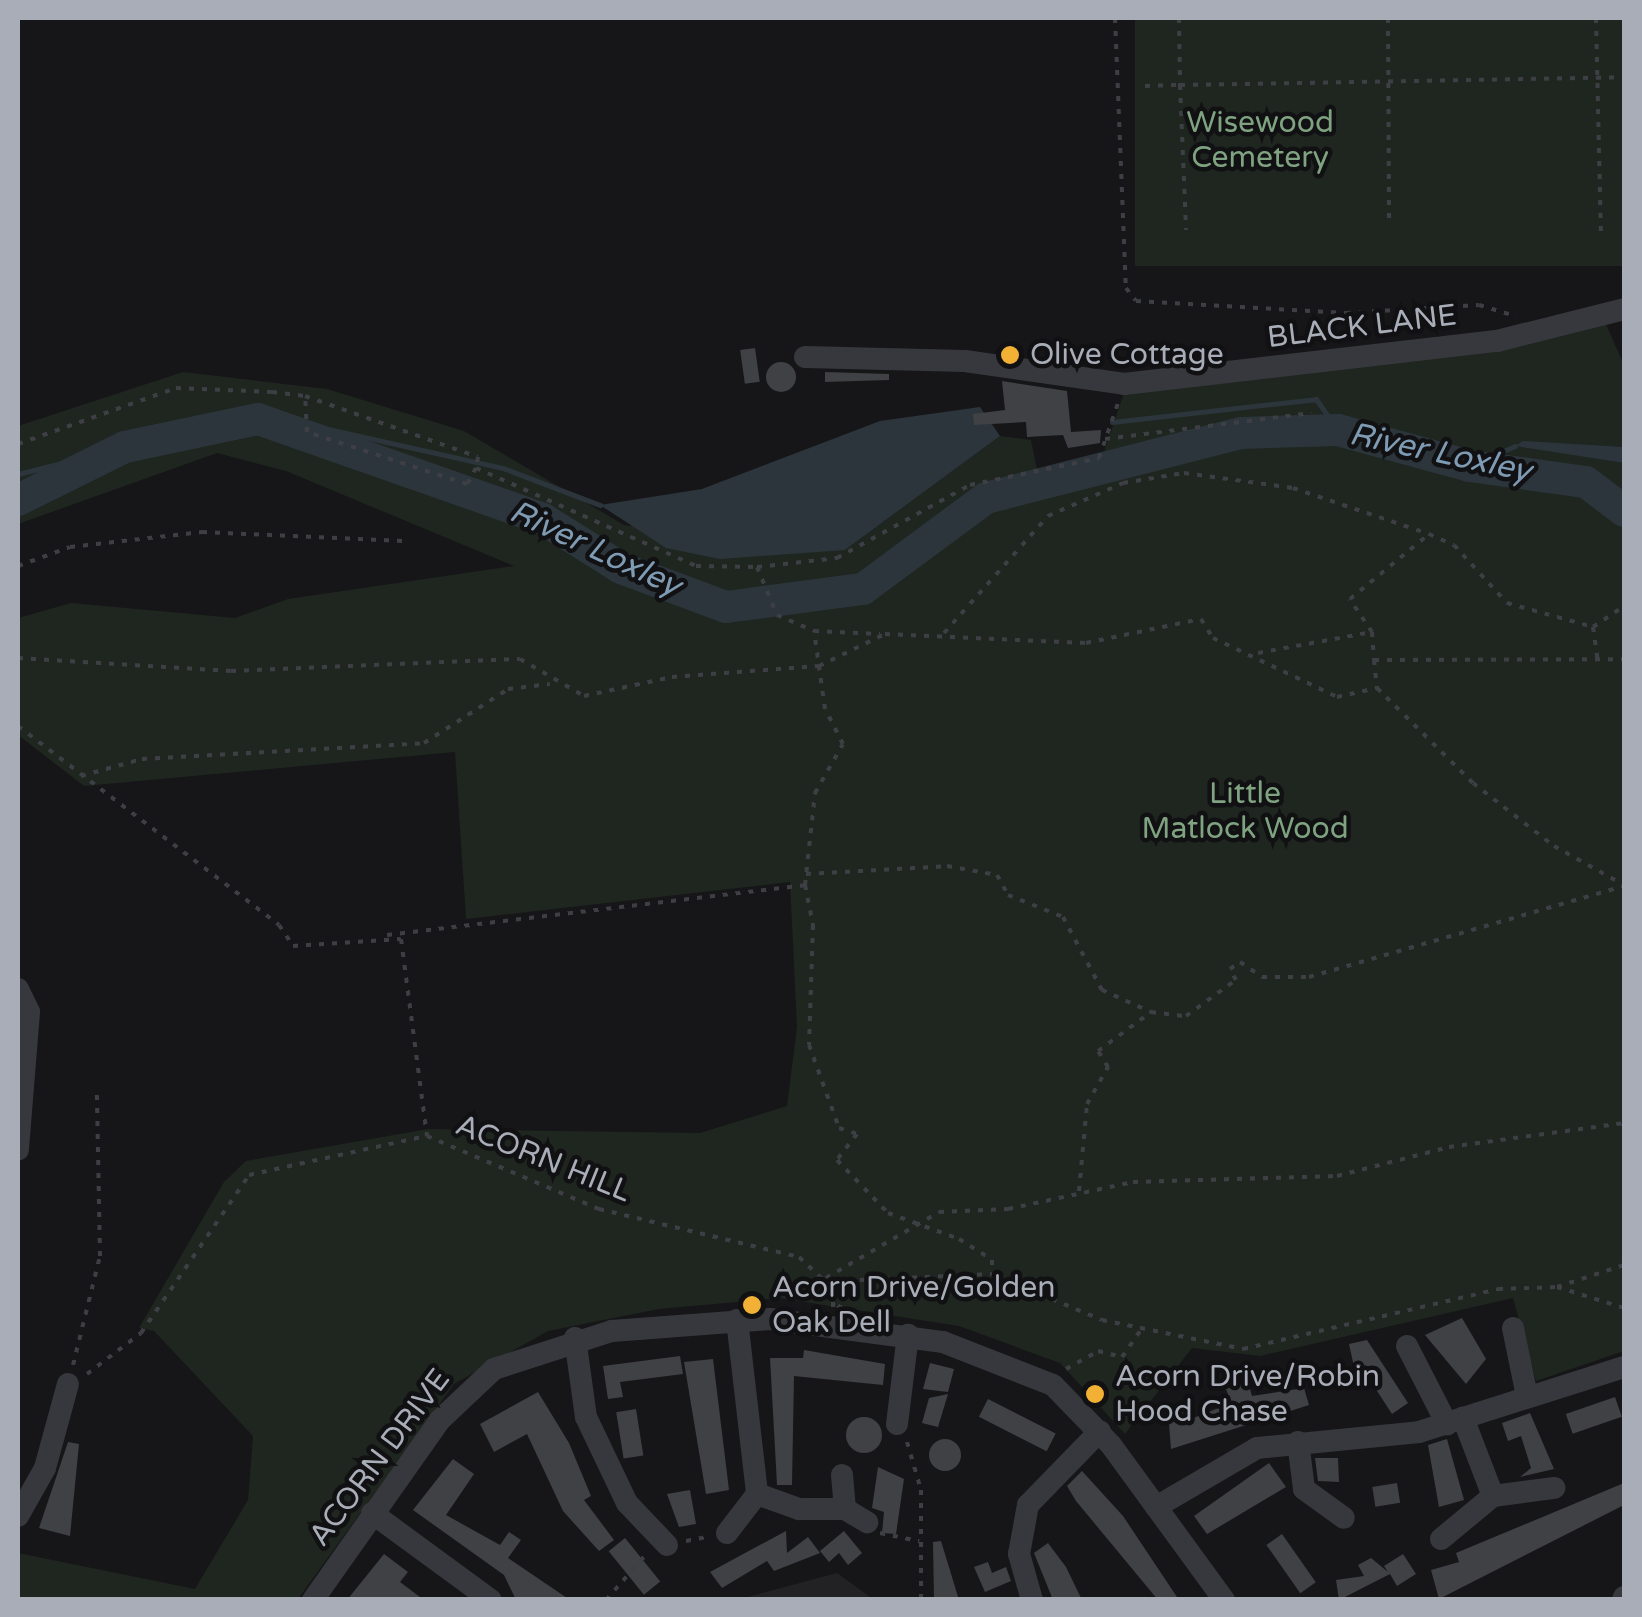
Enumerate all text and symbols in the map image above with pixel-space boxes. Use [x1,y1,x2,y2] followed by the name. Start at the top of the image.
[1186,105,1334,176] park label: Wisewood Cemetery
[1265,298,1459,356] street label: BLACK LANE
[1030,337,1224,373] place label: Olive Cottage
[999,344,1021,366] marker: Olive Cottage
[1346,415,1534,491] water label: River Loxley
[503,493,687,605] water label: River Loxley
[1141,776,1349,846] park label: Little Matlock Wood
[450,1108,636,1210] street label: ACORN HILL
[772,1270,1055,1340] place label: Acorn Drive/Golden Oak Dell
[741,1294,763,1316] marker: Acorn Drive/Golden Oak Dell
[1115,1359,1380,1430] place label: Acorn Drive/Robin Hood Chase
[302,1362,458,1554] street label: ACORN DRIVE
[1084,1383,1106,1405] marker: Acorn Drive/Robin Hood Chase

